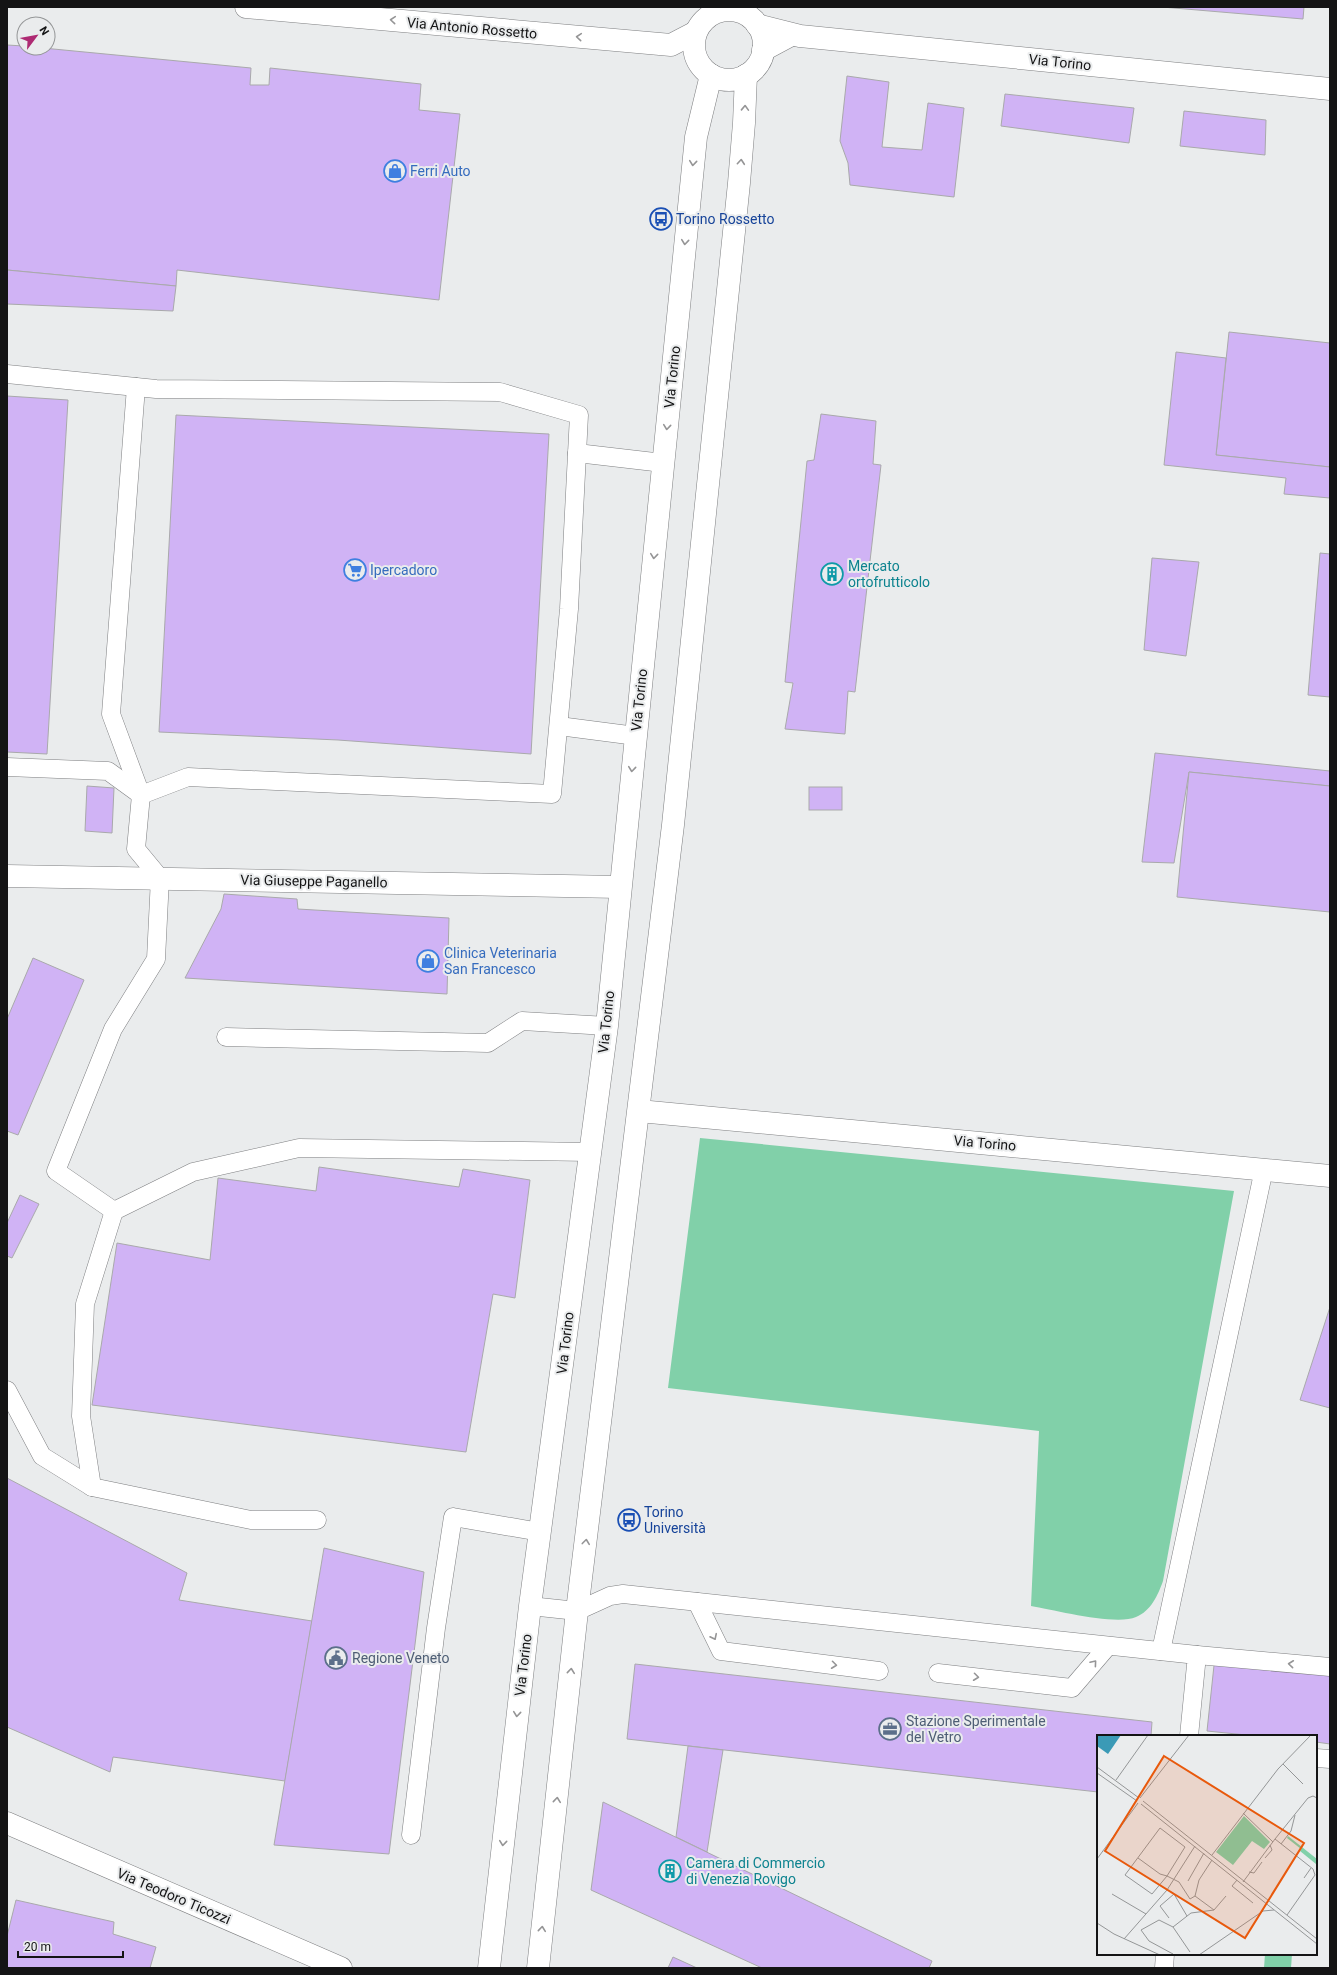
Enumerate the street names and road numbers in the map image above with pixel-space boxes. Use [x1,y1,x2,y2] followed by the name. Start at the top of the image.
[406,14,538,42] street label: Via Antonio Rossetto
[1028,51,1092,73] street label: Via Torino
[661,345,683,409] street label: Via Torino
[628,668,650,732] street label: Via Torino
[240,872,388,890] street label: Via Giuseppe Paganello
[595,990,617,1054] street label: Via Torino
[953,1132,1017,1154] street label: Via Torino
[553,1311,577,1375] street label: Via Torino
[511,1633,535,1697] street label: Via Torino
[115,1865,233,1927] street label: Via Teodoro Ticozzi

